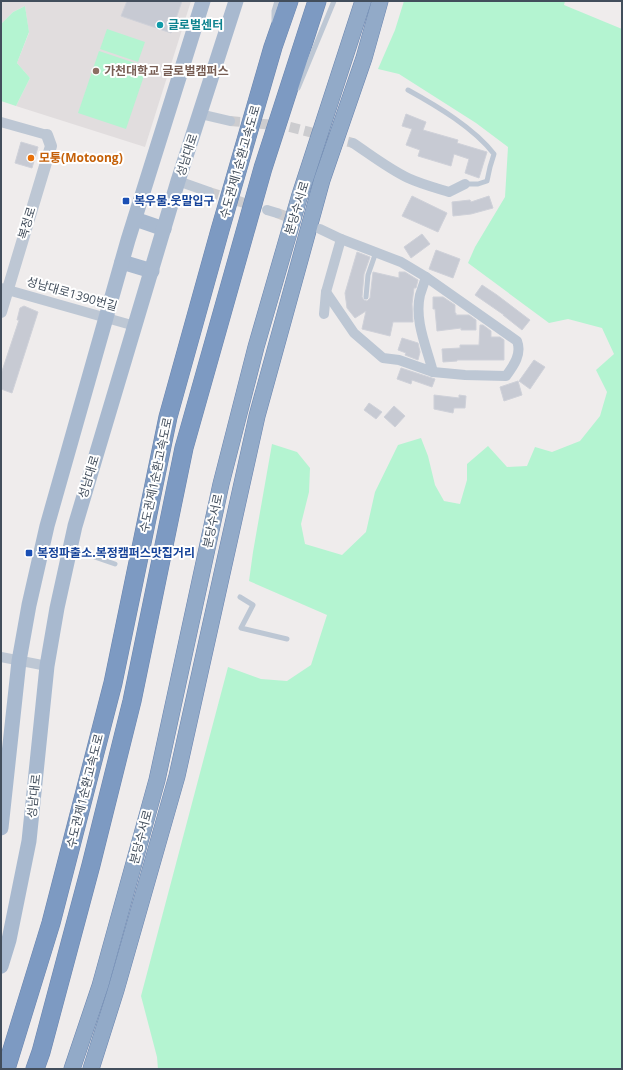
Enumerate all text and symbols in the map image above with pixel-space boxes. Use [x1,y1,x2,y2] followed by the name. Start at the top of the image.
[168,16,223,33] place label: 글로벌센터
[155,20,165,30] marker: 글로벌센터
[104,62,229,79] place label: 가천대학교 글로벌캠퍼스
[91,66,101,76] marker: 가천대학교 글로벌캠퍼스
[215,103,264,221] street label: 수도권제1순환고속도로
[172,131,201,178] street label: 성남대로
[39,149,123,166] place label: 모퉁(Motoong)
[26,153,36,163] marker: 모퉁(Motoong)
[280,179,313,237] street label: 분당수서로
[134,192,215,209] place label: 복우물.웃말입구
[121,196,131,206] marker: 복우물.웃말입구
[14,205,39,241] street label: 복정로
[25,272,120,315] street label: 성남대로1390번길
[135,416,176,534] street label: 수도권제1순환고속도로
[74,453,103,500] street label: 성남대로
[198,492,227,550] street label: 분당수서로
[37,544,195,561] place label: 복정파출소.복정캠퍼스맛집거리
[24,548,34,558] marker: 복정파출소.복정캠퍼스맛집거리
[62,732,107,850] street label: 수도권제1순환고속도로
[23,773,44,819] street label: 성남대로
[125,808,156,866] street label: 분당수서로

